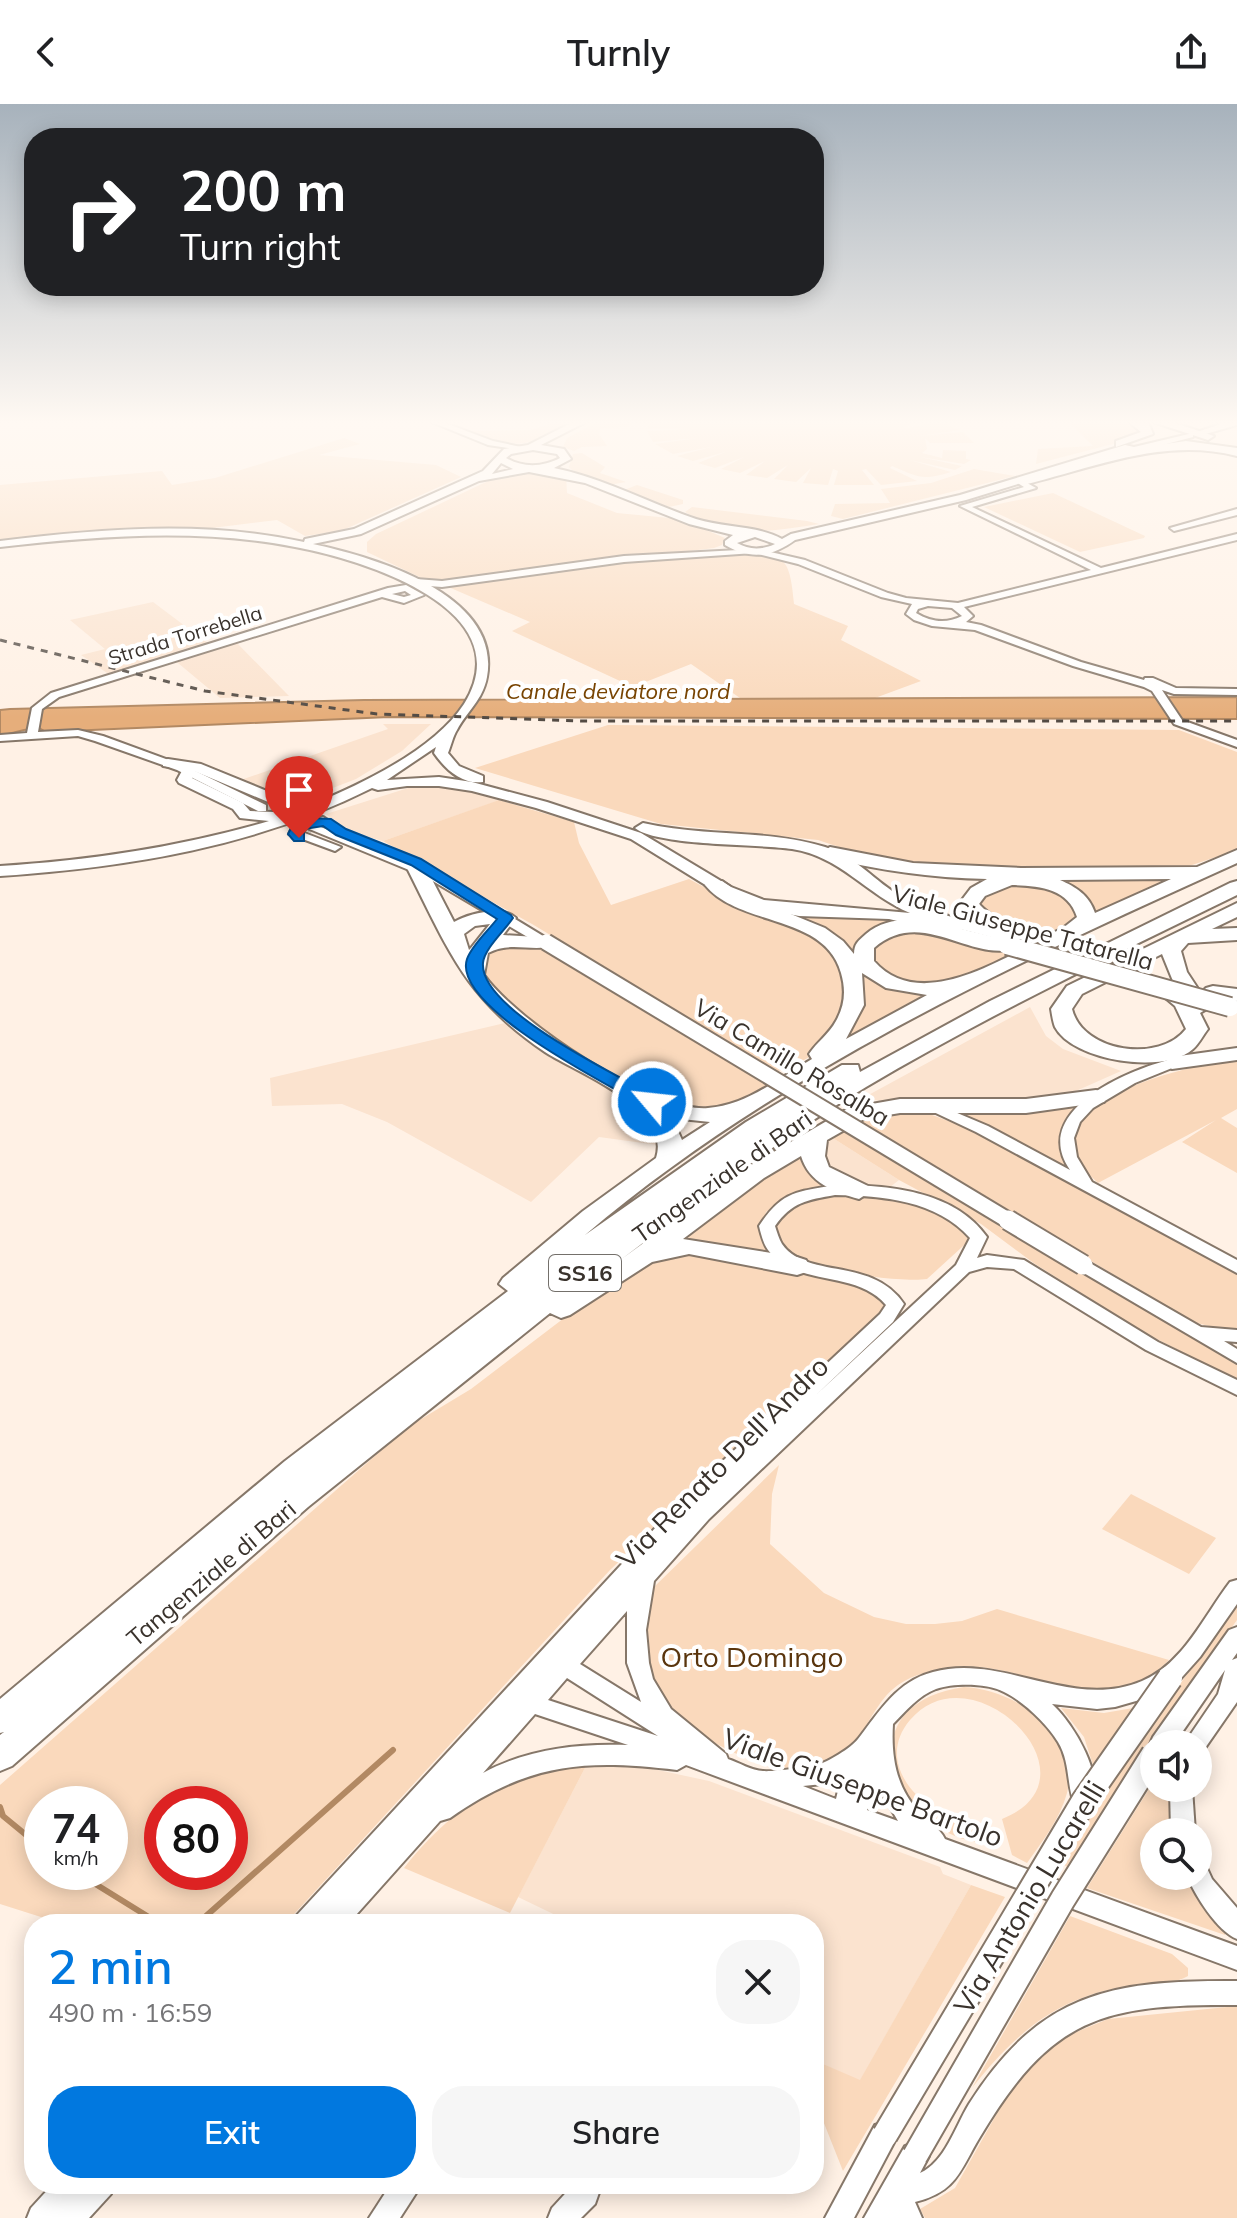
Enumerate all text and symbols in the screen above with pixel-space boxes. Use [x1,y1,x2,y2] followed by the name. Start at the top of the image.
[24,30,68,74] icon: back
[567,30,670,75] text: Turnly
[1169,30,1213,74] icon: share
[180,155,347,225] text: 200 m
[48,160,152,264] icon: right
[180,224,341,269] text: Turn right
[105,600,265,670] street label: Strada Torrebella
[506,677,731,705] water label: Canale deviatore nord
[265,756,333,838] pin
[277,768,321,812] icon: arrive
[889,878,1157,976] street label: Viale Giuseppe Tatarella
[689,992,895,1132] street label: Via Camillo Rosalba
[610,1060,694,1144] position arrow
[627,1103,817,1249] street label: Tangenziale di Bari
[549,1255,621,1291] road number: SS16
[608,1348,836,1576] street label: Via Renato Dell'Andro
[120,1493,302,1653] street label: Tangenziale di Bari
[661,1639,843,1674] park label: Orto Domingo
[718,1720,1008,1854] street label: Viale Giuseppe Bartolo
[1140,1730,1212,1890] map controls
[1140,1730,1212,1802] button: sound
[945,1774,1113,2020] street label: Via Antonio Lucarelli
[144,1786,248,1890] speed limit sign: 80
[52,1803,100,1853] text: 74
[1140,1818,1212,1890] button: search
[53,1845,99,1870] text: km/h
[48,1936,173,1996] text: 2 min
[716,1940,800,2024] button: close
[48,1996,212,2029] text: 490 m · 16:59
[48,2086,416,2178] button: Exit
[432,2086,800,2178] button: Share

